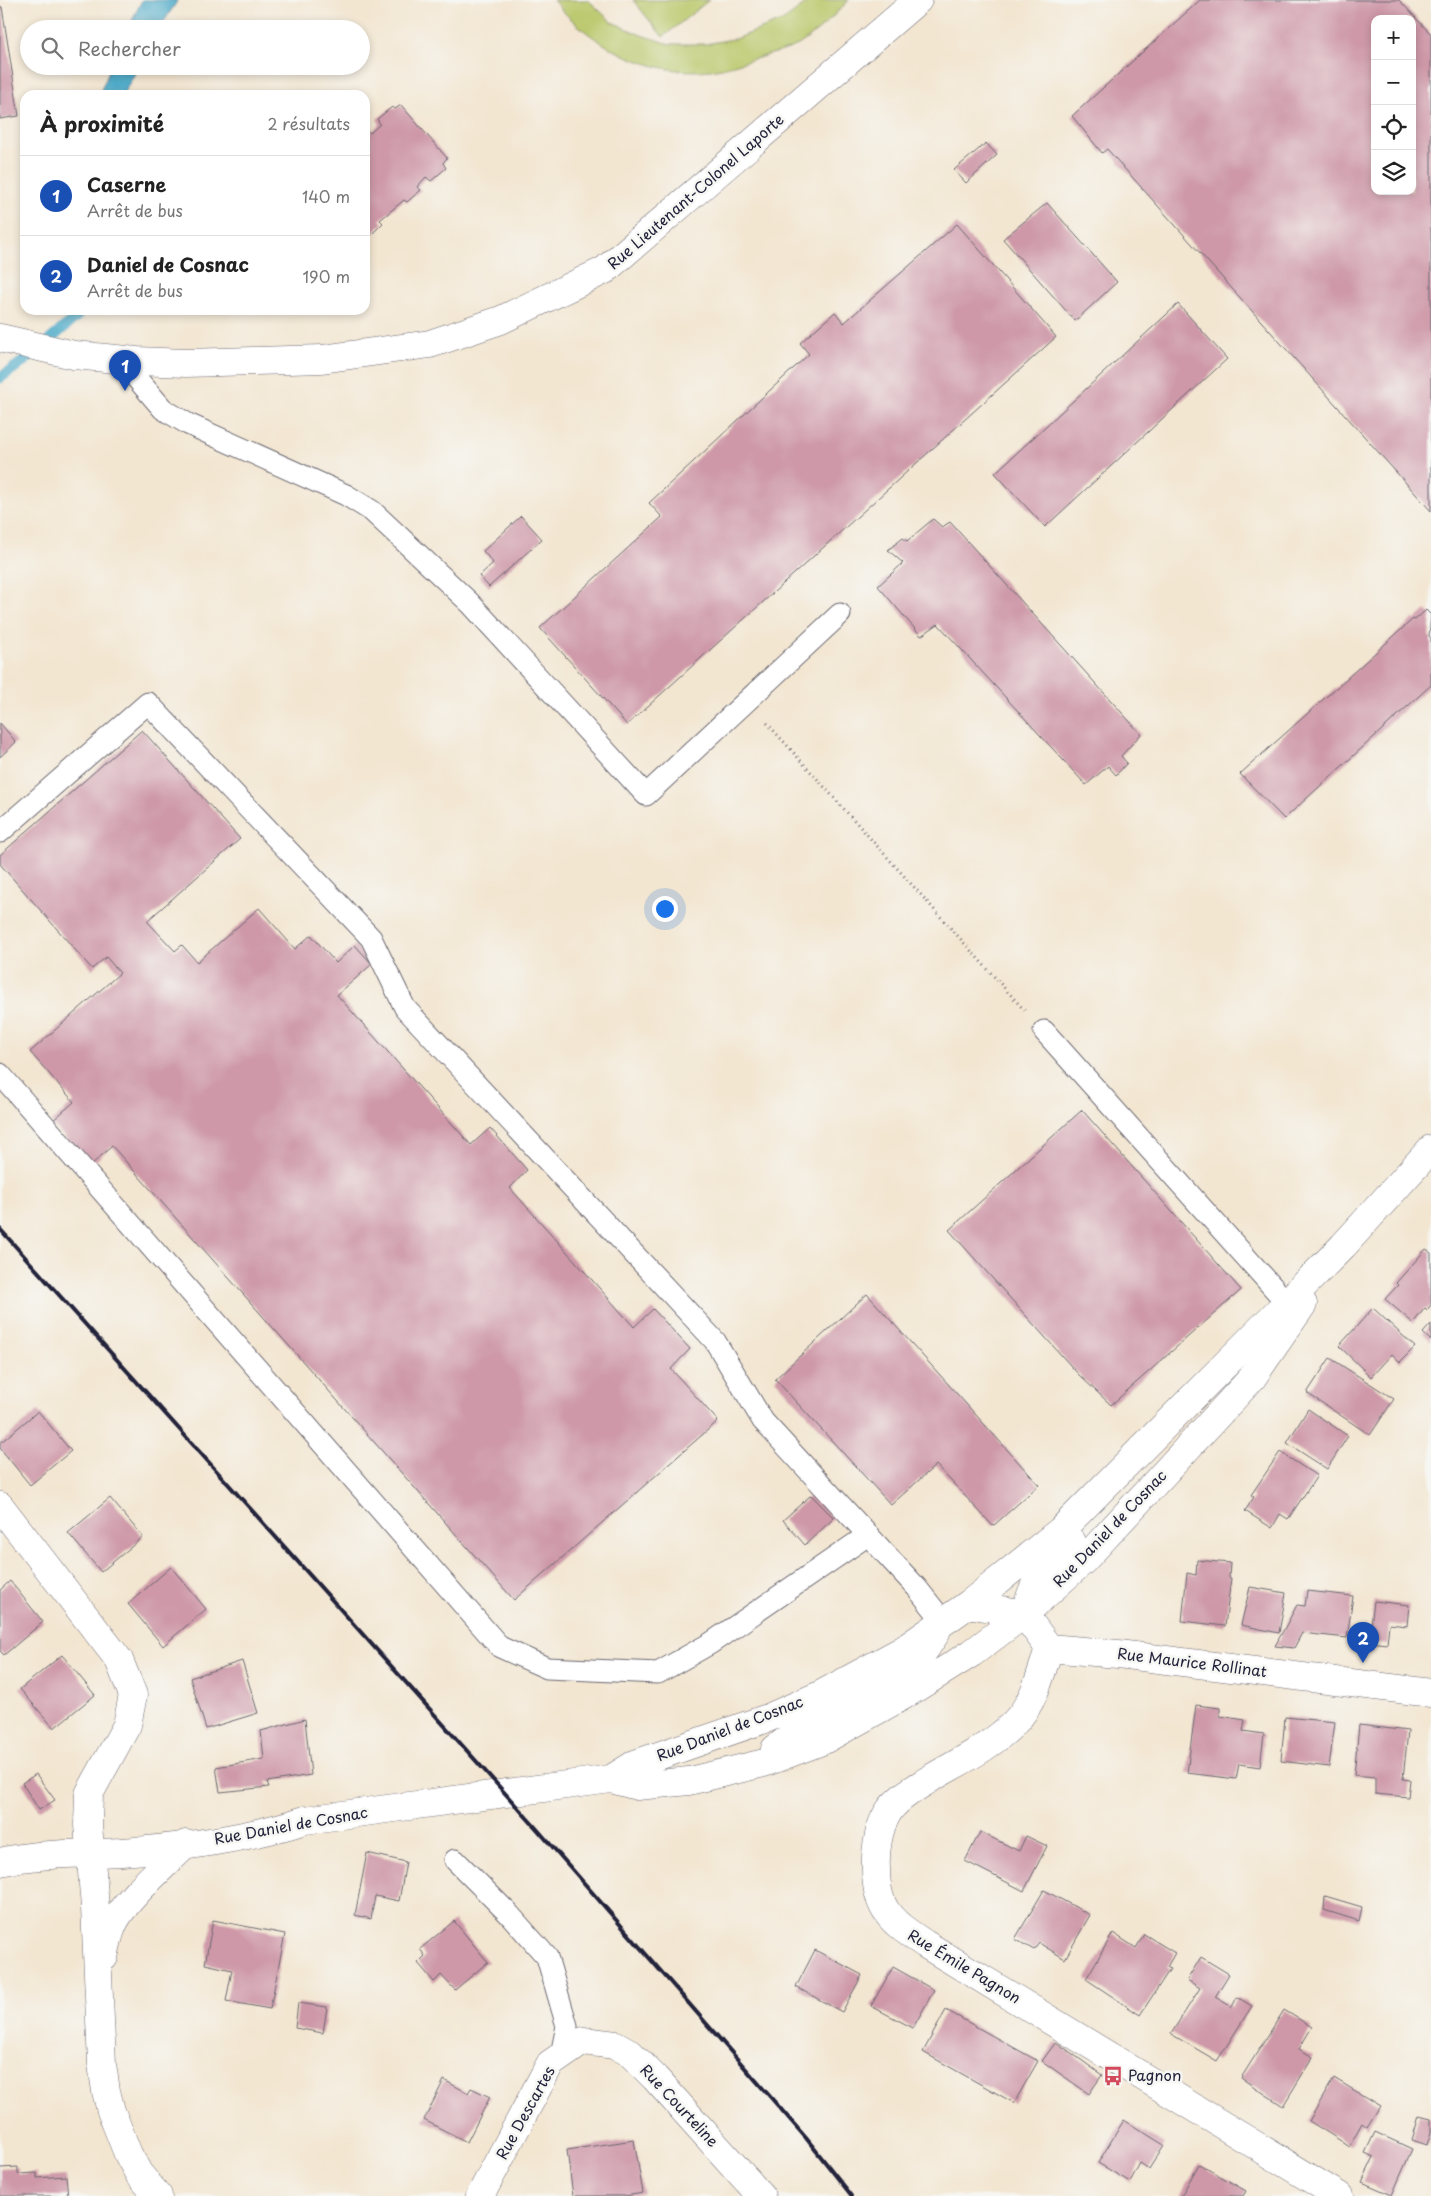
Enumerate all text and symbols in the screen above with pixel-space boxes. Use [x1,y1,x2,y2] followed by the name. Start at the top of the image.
[1371,15,1416,195] map controls
[1371,15,1416,60] button: +
[20,20,370,75] search box
[38,34,66,62] icon: search
[78,34,181,62] text: Rechercher
[1371,60,1416,105] button: −
[1371,105,1416,150] button: locate
[40,107,164,139] text: À proximité
[602,108,788,274] street label: Rue Lieutenant-Colonel Laporte
[267,111,350,135] text: 2 résultats
[1371,150,1416,195] button: layers
[87,170,166,198] text: Caserne
[52,184,60,208] text: 1
[302,184,350,208] text: 140 m
[87,198,183,222] text: Arrêt de bus
[87,250,249,278] text: Daniel de Cosnac
[50,264,62,288] text: 2
[302,264,350,288] text: 190 m
[87,278,183,302] text: Arrêt de bus
[109,350,141,391] pin: 1
[652,896,678,922] your location
[1047,1464,1171,1592] street label: Rue Daniel de Cosnac
[1347,1622,1379,1663] pin: 2
[1116,1641,1268,1682] street label: Rue Maurice Rollinat
[653,1689,806,1766] street label: Rue Daniel de Cosnac
[212,1800,369,1849] street label: Rue Daniel de Cosnac
[904,1923,1026,2009] street label: Rue Émile Pagnon
[636,2058,725,2151] street label: Rue Courteline
[490,2061,560,2163] street label: Rue Descartes
[1128,2063,1181,2086] place label: Pagnon
[1102,2065,1124,2087] bus stop icon: Pagnon

